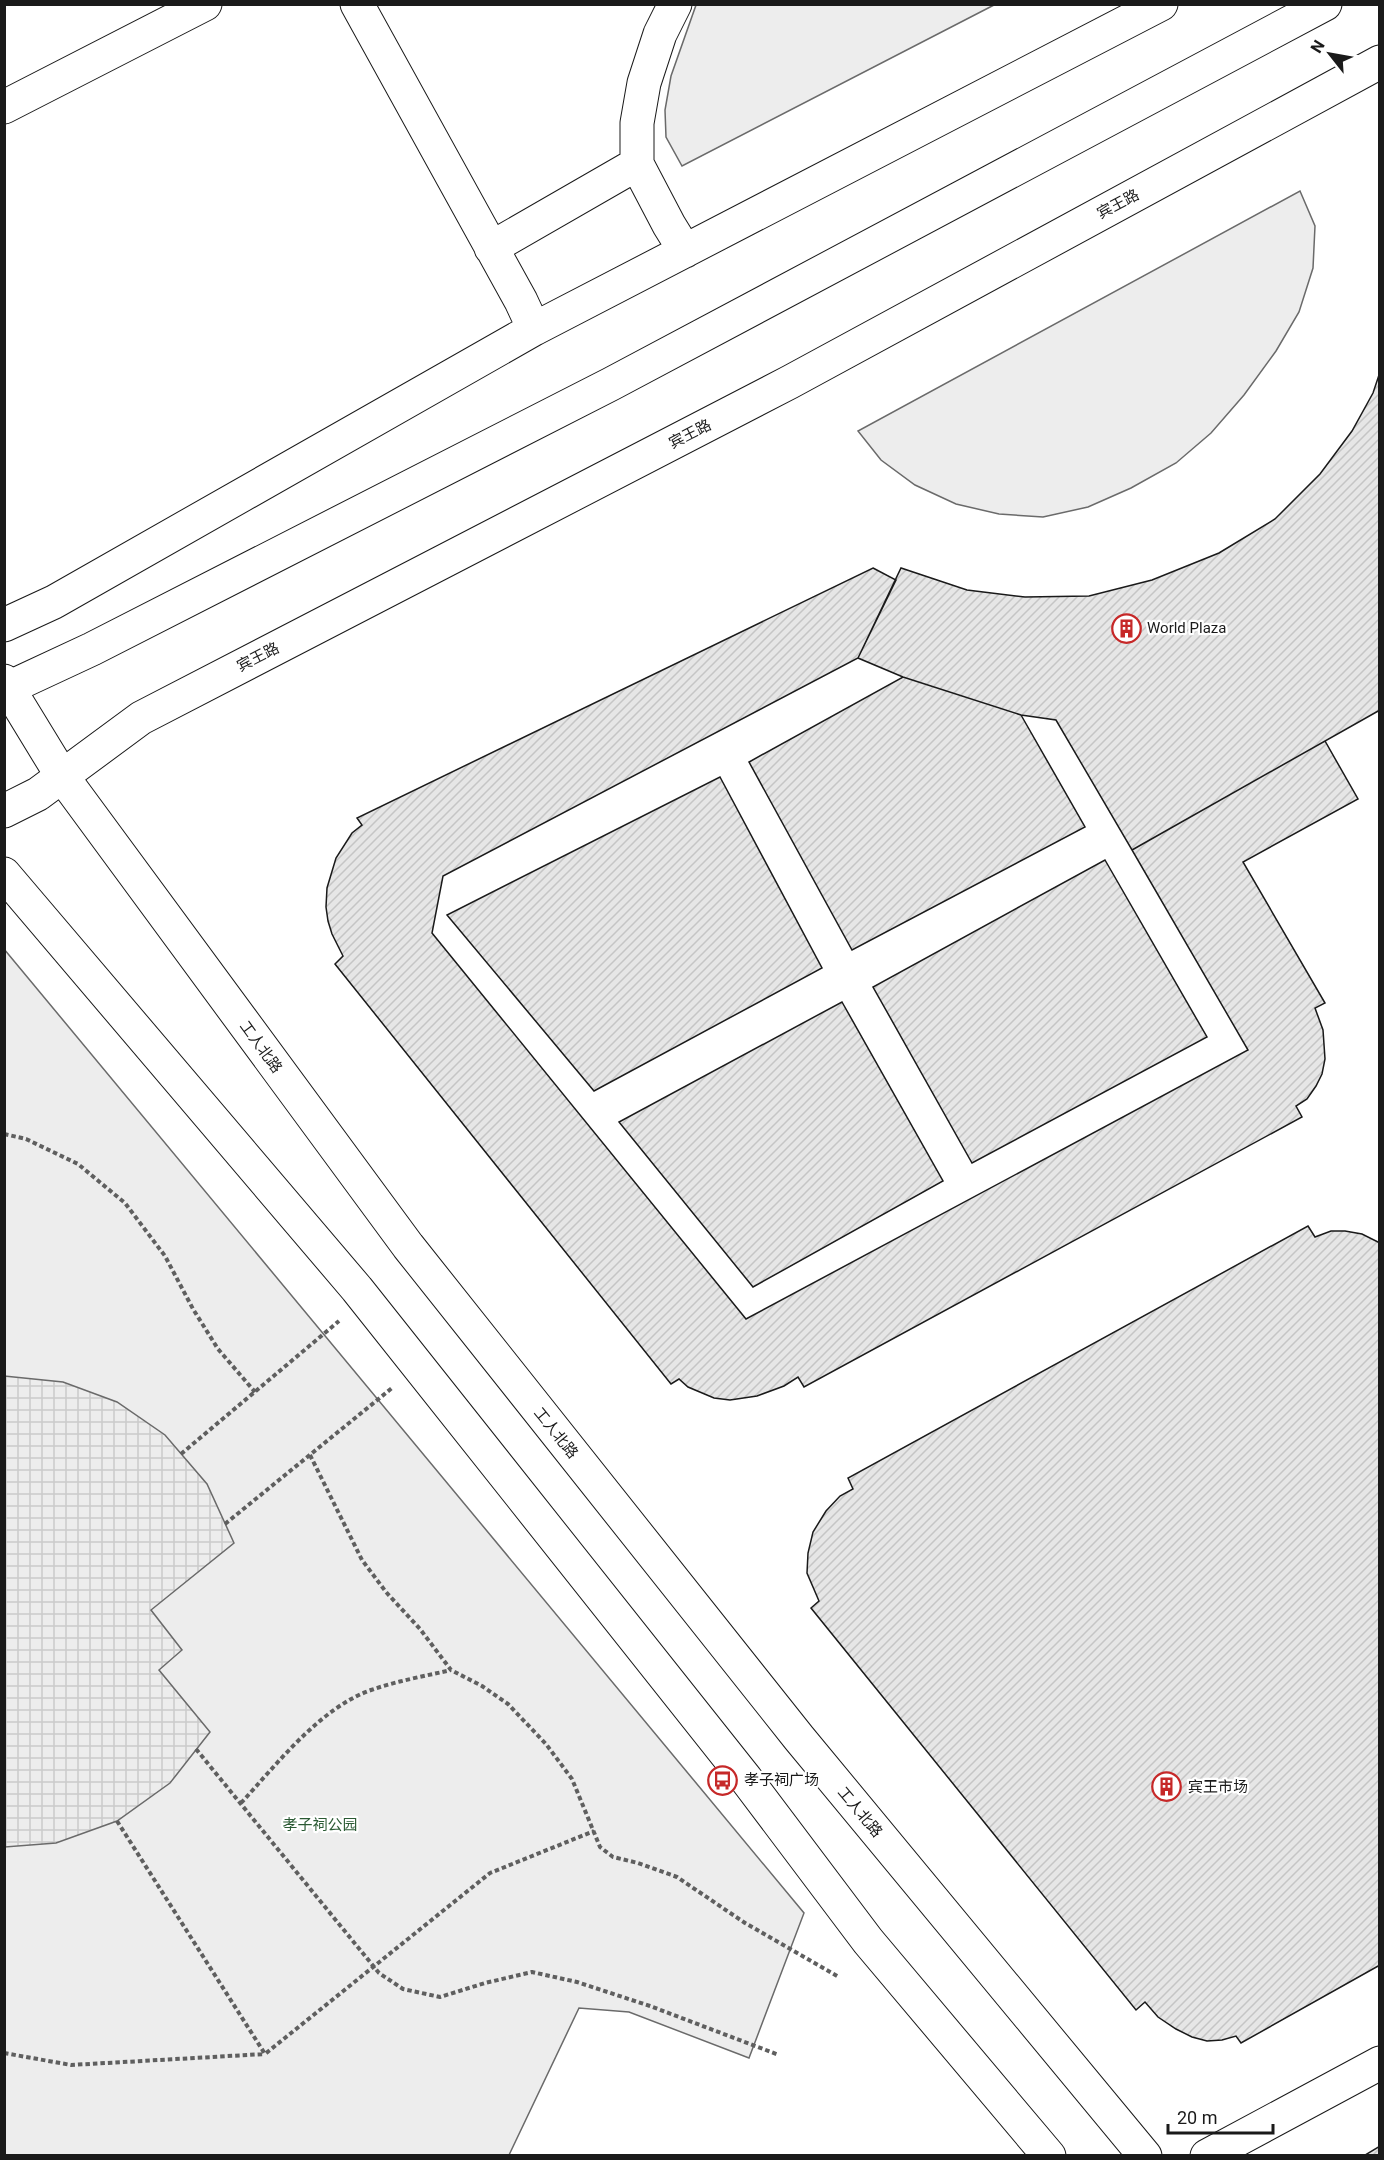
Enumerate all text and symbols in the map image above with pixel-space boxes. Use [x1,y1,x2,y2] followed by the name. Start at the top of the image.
[1300,24,1360,84] north arrow
[1307,37,1329,56] text: N
[1094,185,1142,223] street label: 宾王路
[666,416,714,452] street label: 宾王路
[1110,612,1142,644] building icon: World Plaza
[1147,619,1226,637] place label: World Plaza
[234,639,282,675] street label: 宾王路
[236,1017,286,1077] street label: 工人北路
[530,1404,582,1462] street label: 工人北路
[707,1764,739,1796] bus stop icon: 孝子祠广场
[744,1771,819,1789] place label: 孝子祠广场
[1151,1771,1183,1803] building icon: 宾王市场
[1188,1778,1248,1796] place label: 宾王市场
[834,1783,886,1841] street label: 工人北路
[282,1816,358,1834] park label: 孝子祠公园
[1168,2097,1273,2135] scale bar
[1177,2107,1217,2128] text: 20 m

